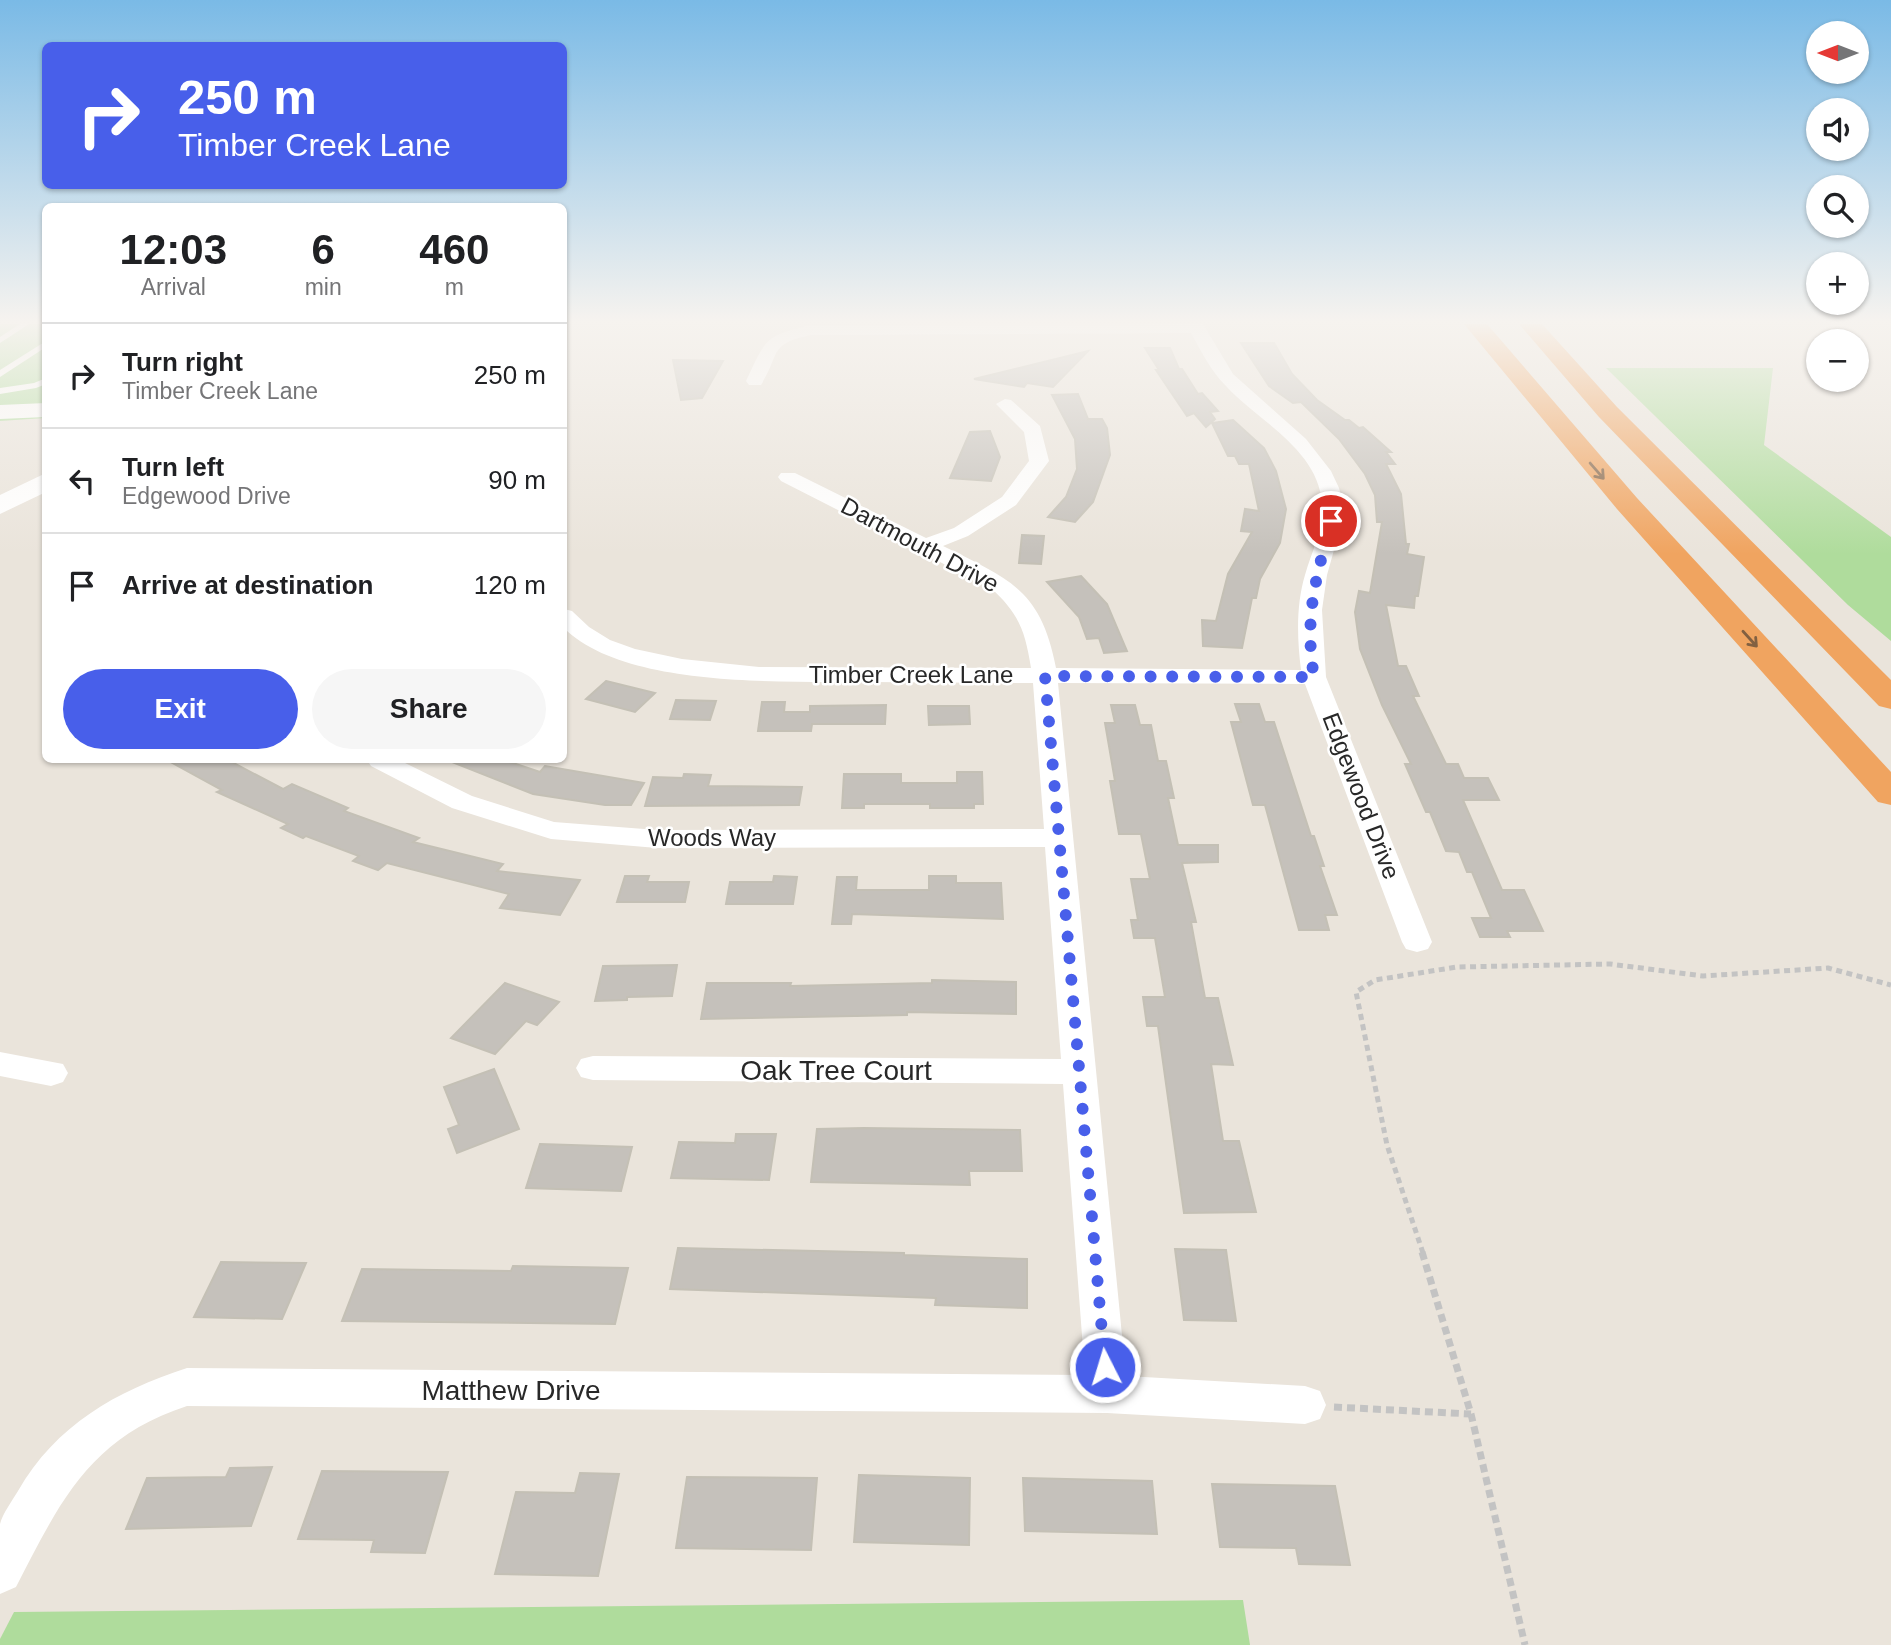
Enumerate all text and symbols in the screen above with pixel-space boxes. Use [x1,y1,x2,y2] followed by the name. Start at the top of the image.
[1806,21,1869,84] north arrow
[1806,21,1869,392] map controls
[63,70,154,161] icon: right
[178,70,317,124] text: 250 m
[1806,98,1869,161] button: sound
[178,127,451,163] text: Timber Creek Lane
[1806,175,1869,238] button: search
[120,226,227,273] text: 12:03
[311,226,335,273] text: 6
[419,226,489,273] text: 460
[1806,252,1869,315] button: +
[141,274,206,300] text: Arrival
[305,274,342,300] text: min
[445,274,464,300] text: m
[1806,329,1869,392] button: −
[122,347,243,377] text: Turn right
[63,357,101,395] icon: right
[474,360,546,390] text: 250 m
[122,378,318,404] text: Timber Creek Lane
[122,452,224,482] text: Turn left
[63,462,101,500] icon: left
[1589,462,1605,480] one-way arrow
[488,465,546,495] text: 90 m
[122,483,291,509] text: Edgewood Drive
[1301,491,1361,551] pin
[837,492,1004,597] street label: Dartmouth Drive
[1312,502,1350,540] icon: arrive
[63,567,101,605] icon: arrive
[122,570,373,600] text: Arrive at destination
[474,570,546,600] text: 120 m
[1742,630,1758,648] one-way arrow
[809,661,1013,688] street label: Timber Creek Lane
[63,669,298,749] button: Exit
[312,669,546,749] button: Share
[1317,709,1406,883] street label: Edgewood Drive
[648,824,776,851] street label: Woods Way
[740,1055,932,1086] street label: Oak Tree Court
[1068,1330,1142,1404] position arrow
[422,1375,600,1406] street label: Matthew Drive

